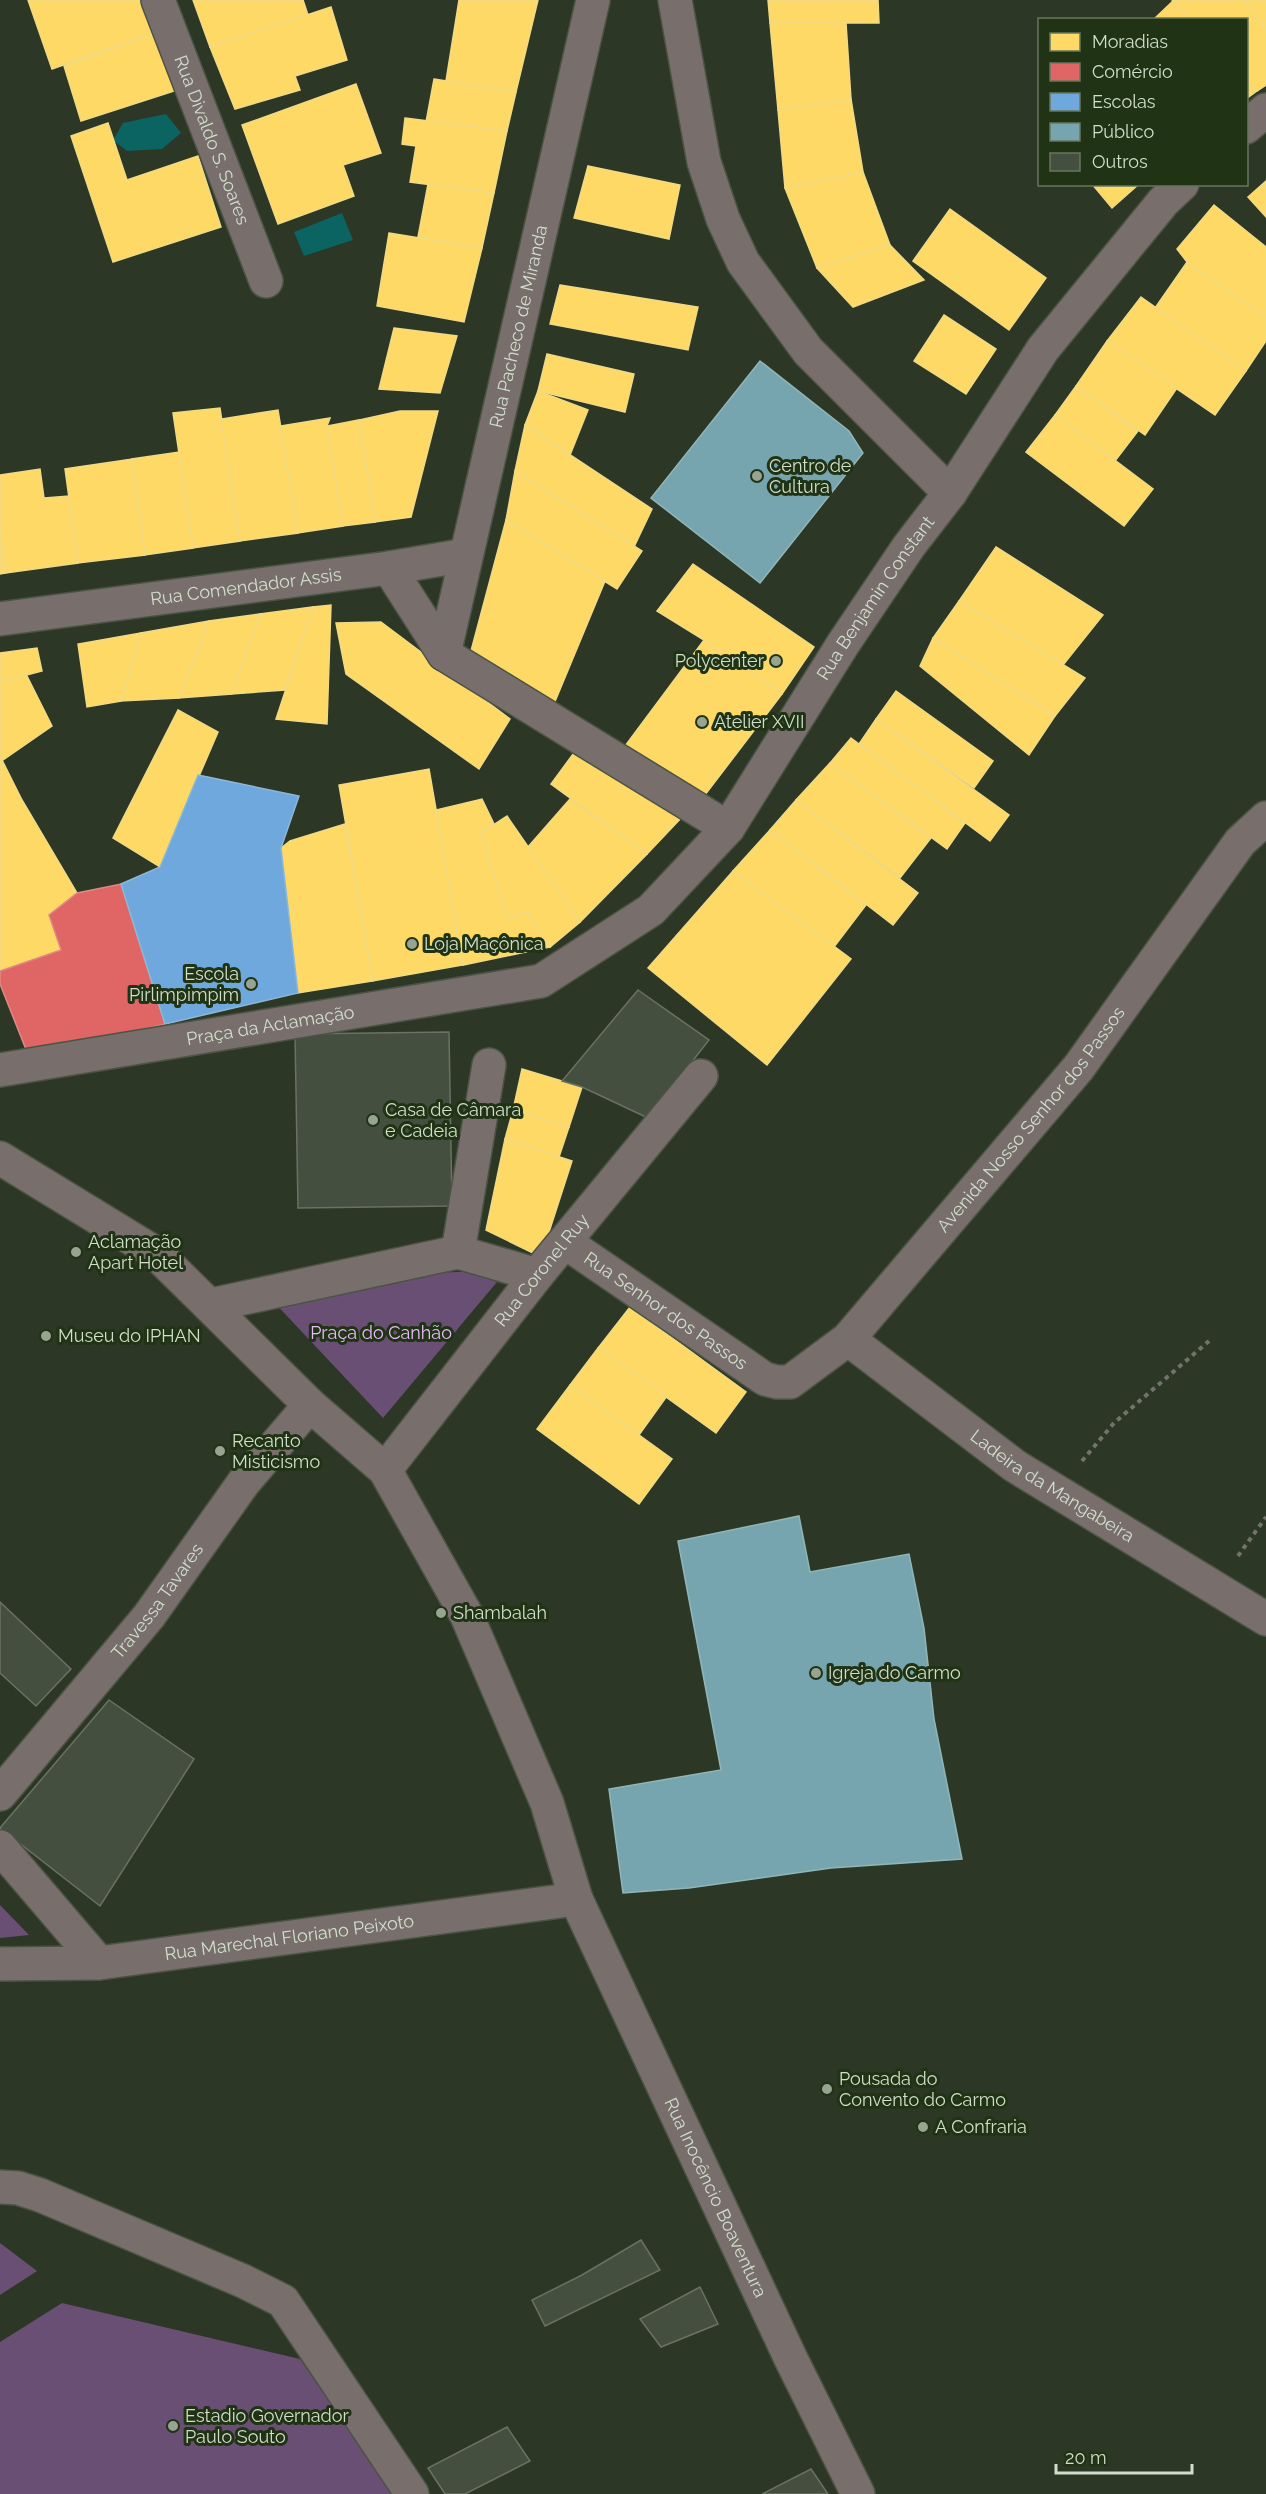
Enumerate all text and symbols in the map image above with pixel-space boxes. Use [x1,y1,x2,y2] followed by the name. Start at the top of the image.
[1038,18,1248,186] legend
[1092,31,1168,52] text: Moradias
[170,52,254,228] street label: Rua Divaldo S. Soares
[1092,61,1173,82] text: Comércio
[1092,91,1156,112] text: Escolas
[1092,121,1155,142] text: Público
[1092,151,1148,172] text: Outros
[485,223,551,430] street label: Rua Pacheco de Miranda
[769,455,852,497] place label: Centro de Cultura
[750,469,764,483] marker: Centro de Cultura
[812,512,938,684] street label: Rua Benjamin Constant
[149,563,343,609] street label: Rua Comendador Assis
[675,650,765,671] place label: Polycenter
[769,654,783,668] marker: Polycenter
[714,711,804,732] place label: Atelier XVII
[695,715,709,729] marker: Atelier XVII
[424,933,544,954] place label: Loja Maçônica
[405,937,419,951] marker: Loja Maçônica
[129,963,239,1005] place label: Escola Pirlimpimpim
[244,977,258,991] marker: Escola Pirlimpimpim
[185,1001,356,1049] street label: Praça da Aclamação
[932,1002,1129,1236] street label: Avenida Nosso Senhor dos Passos
[385,1099,521,1141] place label: Casa de Câmara e Cadeia
[366,1113,380,1127] marker: Casa de Câmara e Cadeia
[490,1209,593,1331] street label: Rua Coronel Ruy
[88,1231,183,1273] place label: Aclamação Apart Hotel
[69,1245,83,1259] marker: Aclamação Apart Hotel
[580,1247,752,1374] street label: Rua Senhor dos Passos
[310,1322,452,1343] park label: Praça do Canhão
[58,1325,201,1346] place label: Museu do IPHAN
[39,1329,53,1343] marker: Museu do IPHAN
[967,1425,1138,1546] street label: Ladeira da Mangabeira
[232,1430,320,1472] place label: Recanto Misticismo
[213,1444,227,1458] marker: Recanto Misticismo
[107,1539,207,1663] street label: Travessa Tavares
[453,1602,547,1623] place label: Shambalah
[434,1606,448,1620] marker: Shambalah
[828,1662,961,1683] place label: Igreja do Carmo
[809,1666,823,1680] marker: Igreja do Carmo
[163,1910,416,1964] street label: Rua Marechal Floriano Peixoto
[839,2068,1006,2110] place label: Pousada do Convento do Carmo
[820,2082,834,2096] marker: Pousada do Convento do Carmo
[660,2094,772,2301] street label: Rua Inocêncio Boaventura
[935,2116,1027,2137] place label: A Confraria
[916,2120,930,2134] marker: A Confraria
[185,2405,350,2447] place label: Estadio Governador Paulo Souto
[166,2419,180,2433] marker: Estadio Governador Paulo Souto
[1056,2437,1192,2475] scale bar
[1065,2447,1107,2468] text: 20 m

